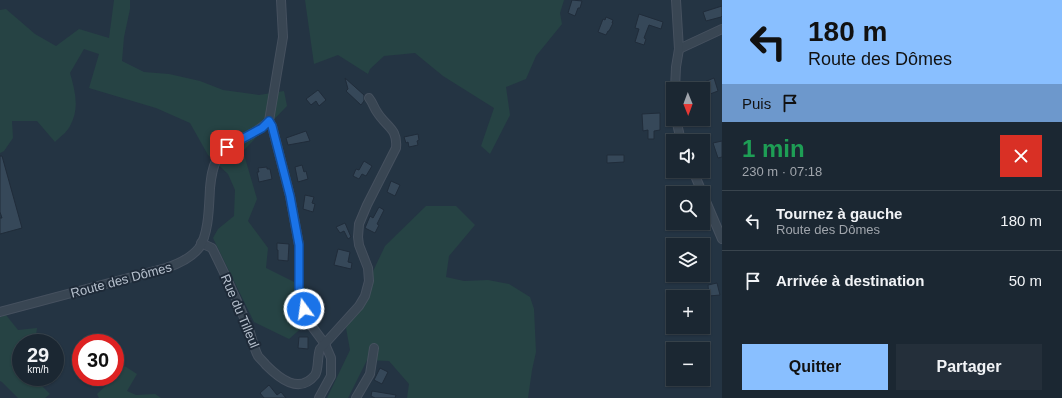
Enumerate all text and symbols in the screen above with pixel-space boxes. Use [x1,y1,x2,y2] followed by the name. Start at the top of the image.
[742,16,794,68] icon: left
[808,16,887,47] text: 180 m
[808,49,952,69] text: Route des Dômes
[666,82,710,126] north arrow
[666,82,710,386] map controls
[779,92,801,114] icon: arrive
[742,95,771,112] text: Puis
[210,130,244,164] pin
[666,134,710,178] button: sound
[742,135,805,162] text: 1 min
[1000,135,1042,177] button: close
[216,136,238,158] icon: arrive
[742,164,822,179] text: 230 m · 07:18
[666,186,710,230] button: search
[776,205,902,222] text: Tournez à gauche
[742,210,764,232] icon: left
[1000,212,1042,229] text: 180 m
[776,222,880,237] text: Route des Dômes
[666,238,710,282] button: layers
[69,259,174,301] street label: Route des Dômes
[742,270,764,292] icon: arrive
[218,272,262,350] street label: Rue du Tilleul
[776,272,924,289] text: Arrivée à destination
[1009,272,1042,289] text: 50 m
[283,288,325,330] position arrow
[666,290,710,334] button: +
[72,334,124,386] speed limit sign: 30
[666,342,710,386] button: −
[27,344,49,366] text: 29
[742,344,888,390] button: Quitter
[896,344,1042,390] button: Partager
[27,364,49,375] text: km/h

